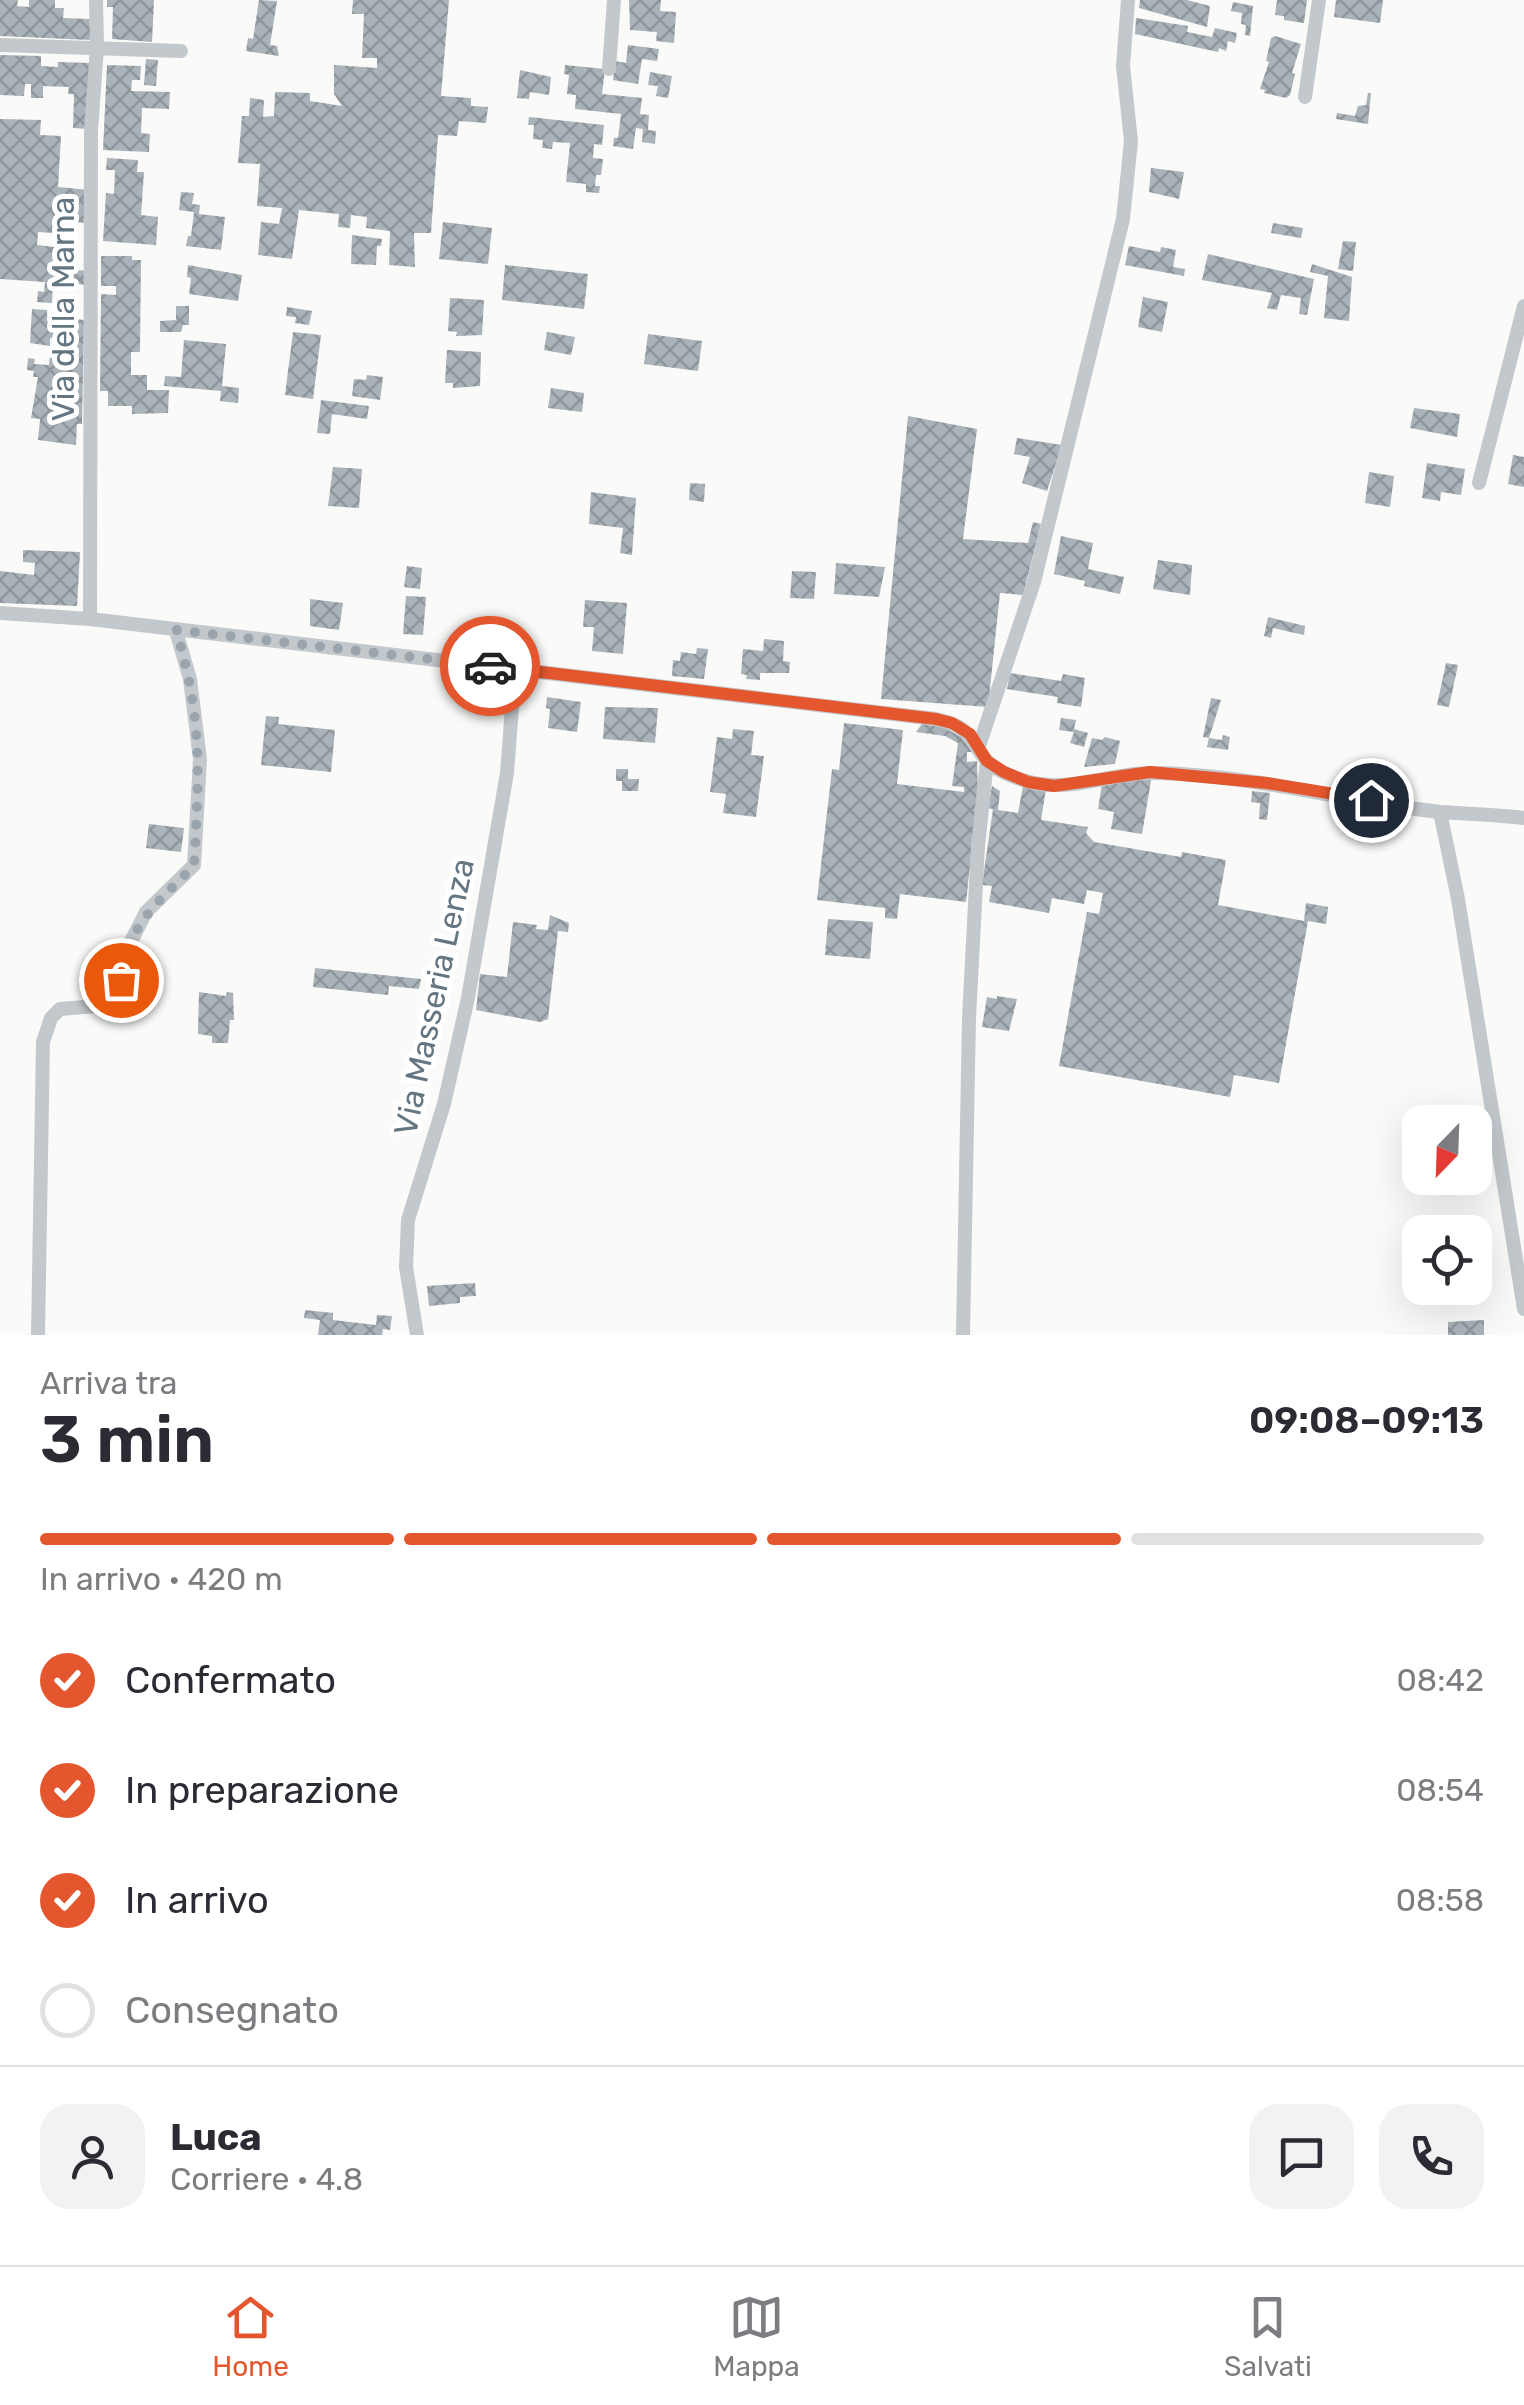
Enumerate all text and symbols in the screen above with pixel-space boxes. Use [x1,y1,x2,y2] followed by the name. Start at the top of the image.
[44,197,82,421] street label: Via della Marna
[440,616,540,716] courier
[463,639,518,694] icon: car
[1329,758,1414,843] pin
[1344,773,1399,828] icon: home
[386,855,482,1139] street label: Via Masseria Lenza
[79,938,164,1023] pin
[94,953,149,1008] icon: bag
[1402,1105,1492,1195] north arrow
[1402,1105,1492,1305] map controls
[1402,1215,1492,1305] button: locate
[40,1364,178,1402] text: Arriva tra
[1249,1397,1484,1443] text: 09:08–09:13
[40,1401,214,1478] text: 3 min
[40,1560,283,1598] text: In arrivo · 420 m
[40,1653,95,1708] icon: check
[125,1657,336,1703] text: Confermato
[1396,1661,1484,1699] text: 08:42
[40,1763,95,1818] icon: check
[125,1767,399,1813] text: In preparazione
[1396,1771,1484,1809] text: 08:54
[40,1873,95,1928] icon: check
[125,1877,269,1923] text: In arrivo
[1396,1881,1484,1919] text: 08:58
[125,1987,339,2033] text: Consegnato
[40,2104,145,2209] button: person
[1249,2104,1354,2209] button: chat
[1379,2104,1484,2209] button: phone
[170,2114,262,2160] text: Luca
[170,2160,363,2198] text: Corriere · 4.8
[212,2290,289,2383] tab: Home
[713,2290,800,2383] tab: Mappa
[1224,2290,1312,2383] tab: Salvati

